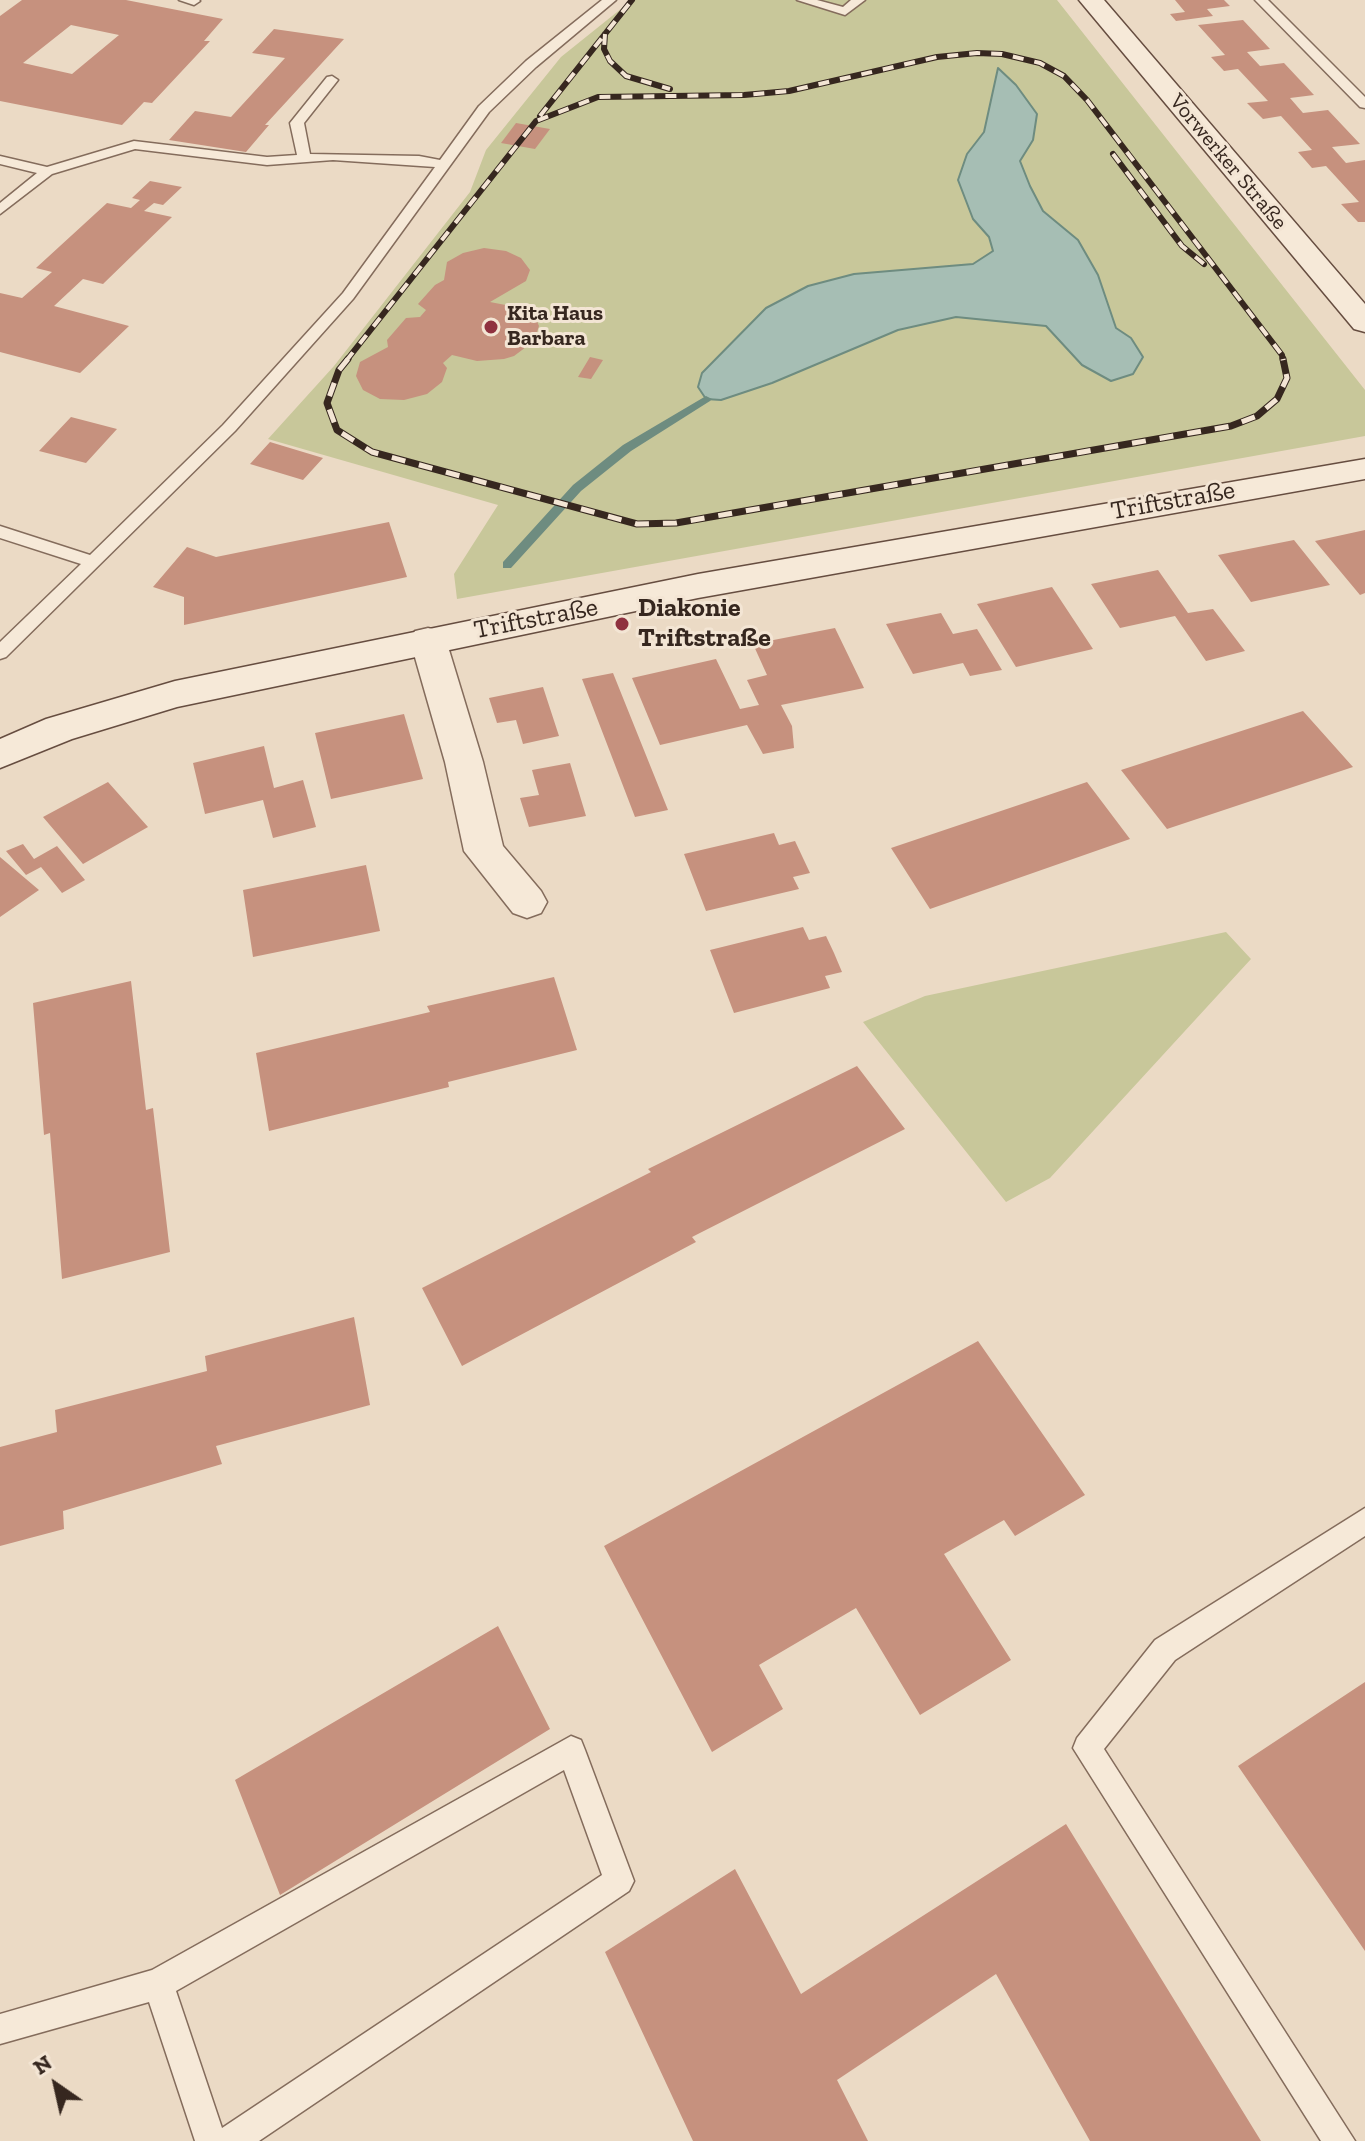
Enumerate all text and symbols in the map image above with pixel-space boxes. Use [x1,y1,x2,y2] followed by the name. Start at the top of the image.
[1163,89,1293,235] street label: Vorwerker Straße
[507,301,603,352] place label: Kita Haus Barbara
[482,318,500,336] marker: Kita Haus Barbara
[1108,475,1238,527] street label: Triftstraße
[471,592,601,646] street label: Triftstraße
[638,593,771,654] place label: Diakonie Triftstraße
[613,615,631,633] marker: Diakonie Triftstraße
[16,2045,96,2125] north arrow
[28,2049,57,2081] text: N

